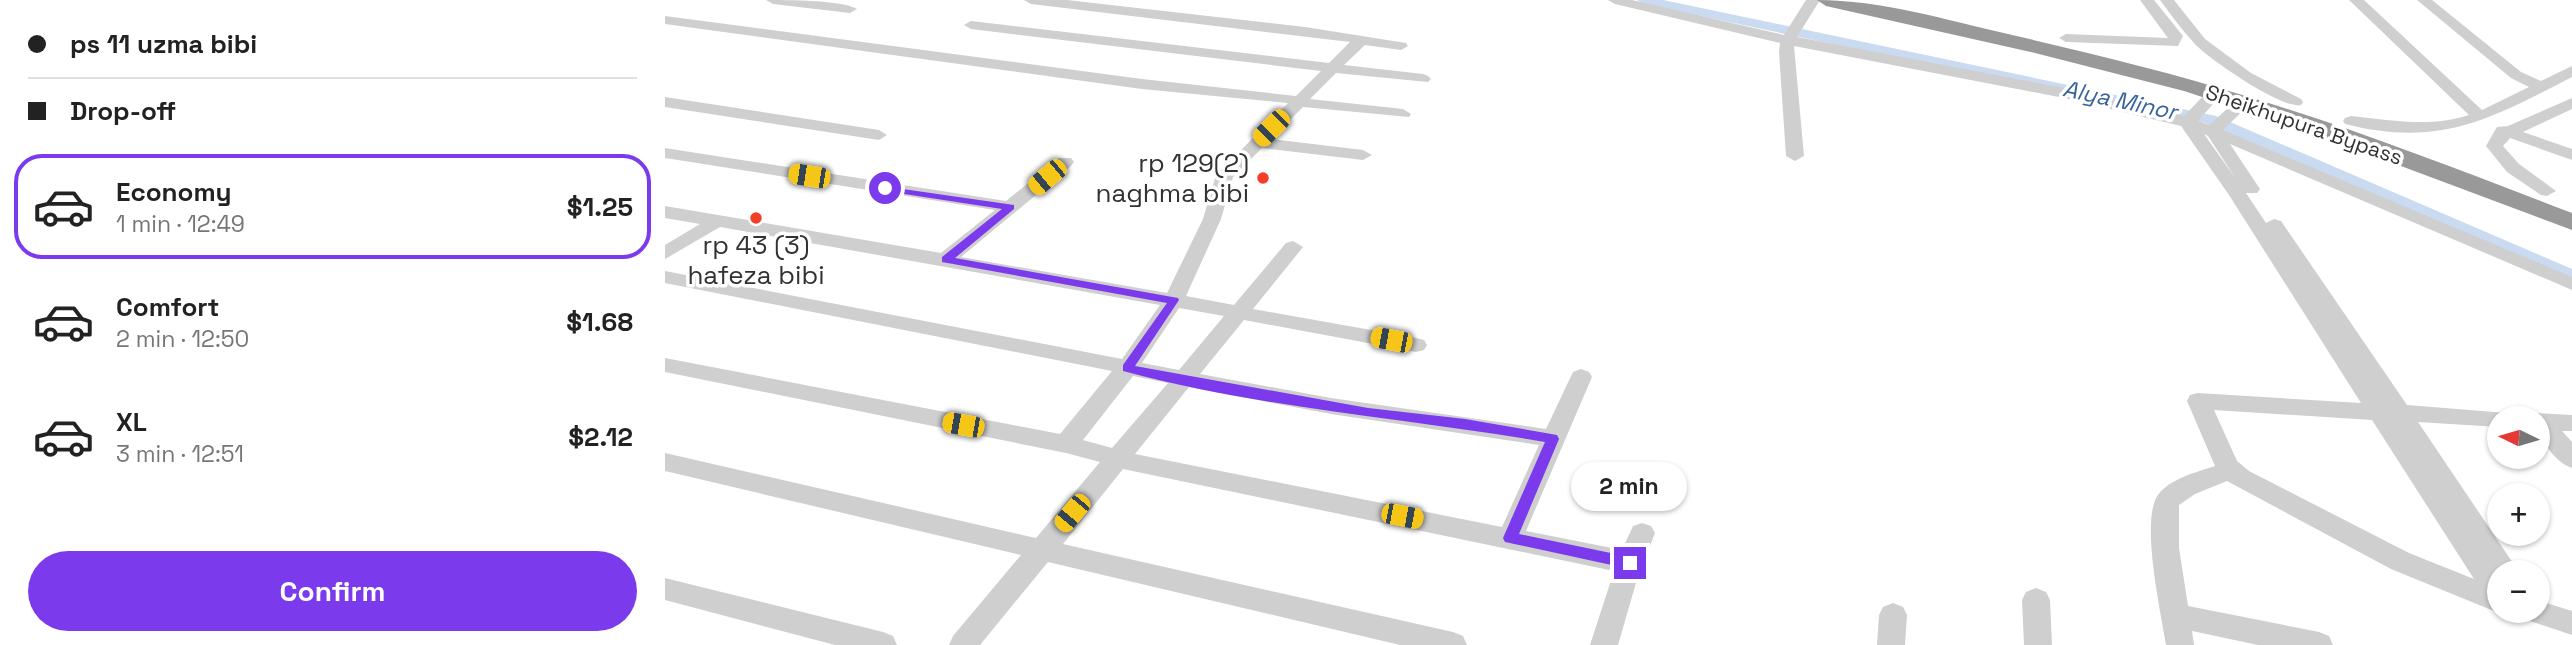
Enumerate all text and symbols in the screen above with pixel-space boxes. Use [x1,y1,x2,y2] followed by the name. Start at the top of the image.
[70,27,257,61] text: ps 11 uzma bibi
[2060,73,2182,127] water label: Alya Minor
[2202,78,2406,171] street label: Sheikhupura Bypass
[70,94,176,128] text: Drop-off
[1249,106,1294,150] car
[1096,146,1249,210] place label: rp 129(2) naghma bibi
[1025,155,1070,199] car
[787,162,832,190] car
[1255,170,1271,186] marker: rp 129(2) naghma bibi
[869,172,901,204] route start
[32,175,95,238] icon: car
[116,175,232,209] text: Economy
[567,190,633,224] text: $1.25
[116,209,245,239] text: 1 min · 12:49
[748,210,764,226] marker: rp 43 (3) hafeza bibi
[687,228,825,292] place label: rp 43 (3) hafeza bibi
[32,290,95,353] icon: car
[116,290,219,324] text: Comfort
[566,305,633,339] text: $1.68
[116,324,249,354] text: 2 min · 12:50
[1369,326,1414,354] car
[32,405,95,468] icon: car
[116,405,147,439] text: XL
[2487,406,2550,469] north arrow
[2487,406,2550,623] map controls
[941,411,986,439] car
[568,420,633,454] text: $2.12
[116,439,244,469] text: 3 min · 12:51
[1572,462,1688,510] callout: 2 min
[1599,471,1659,501] text: 2 min
[2487,483,2550,546] button: +
[1051,490,1094,536] car
[1380,502,1425,530] car
[1614,547,1646,579] route end
[28,551,637,631] button: Confirm
[2487,560,2550,623] button: −

